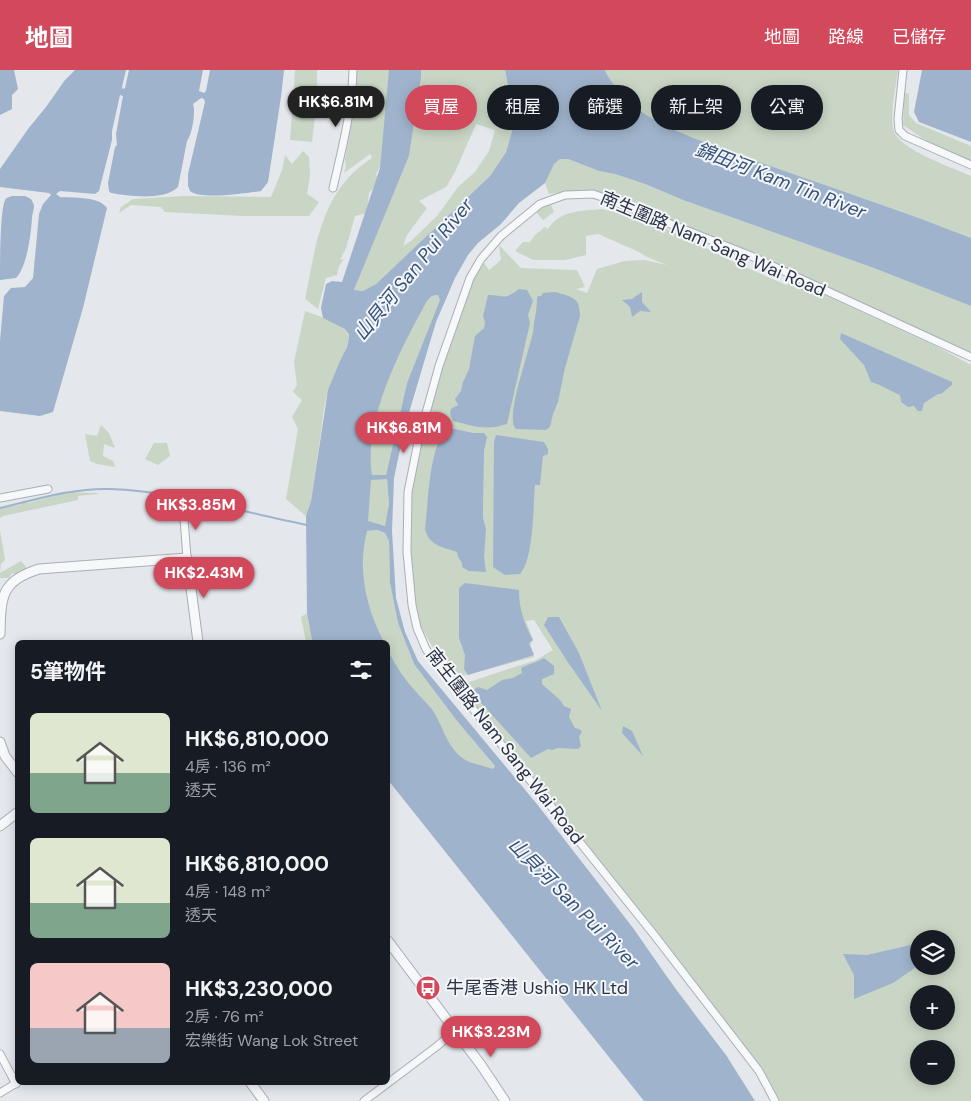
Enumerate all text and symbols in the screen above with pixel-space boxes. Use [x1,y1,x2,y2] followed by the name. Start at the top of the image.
[25,22,73,53] text: 地圖
[764,25,800,49] text: 地圖
[828,25,864,49] text: 路線
[892,25,946,49] text: 已儲存
[284,85,388,128] pin: HK$6.81M
[405,85,477,130] chip: 買屋
[487,85,559,130] chip: 租屋
[569,85,641,130] chip: 篩選
[651,85,741,130] chip: 新上架
[751,85,823,130] chip: 公寓
[299,91,373,112] text: HK$6.81M
[692,136,871,225] water label: 錦田河 Kam Tin River
[597,186,829,302] street label: 南生圍路 Nam Sang Wai Road
[348,192,479,346] water label: 山貝河 San Pui River
[352,412,456,454] pin: HK$6.81M
[367,417,441,438] text: HK$6.81M
[144,488,248,531] pin: HK$3.85M
[156,494,236,515] text: HK$3.85M
[152,556,256,599] pin: HK$2.43M
[164,562,244,583] text: HK$2.43M
[421,643,589,849] street label: 南生圍路 Nam Sang Wai Road
[347,656,375,684] icon: filters
[30,658,106,686] text: 5筆物件
[185,725,329,753] text: HK$6,810,000
[70,733,130,793] icon: home
[185,756,271,777] text: 4房 · 136 m²
[185,780,217,801] text: 透天
[503,832,645,975] water label: 山貝河 San Pui River
[185,850,329,878] text: HK$6,810,000
[70,858,130,918] icon: home
[185,881,271,902] text: 4房 · 148 m²
[185,905,217,926] text: 透天
[910,930,955,1085] map controls
[910,930,955,975] button: layers
[185,975,333,1003] text: HK$3,230,000
[415,975,441,1001] bus stop icon: 牛尾香港 Ushio HK Ltd
[446,976,628,1000] place label: 牛尾香港 Ushio HK Ltd
[70,983,130,1043] icon: home
[910,985,955,1030] button: +
[185,1006,264,1027] text: 2房 · 76 m²
[439,1016,543,1058] pin: HK$3.23M
[452,1021,530,1042] text: HK$3.23M
[185,1030,358,1051] text: 宏樂街 Wang Lok Street
[910,1040,955,1085] button: −

